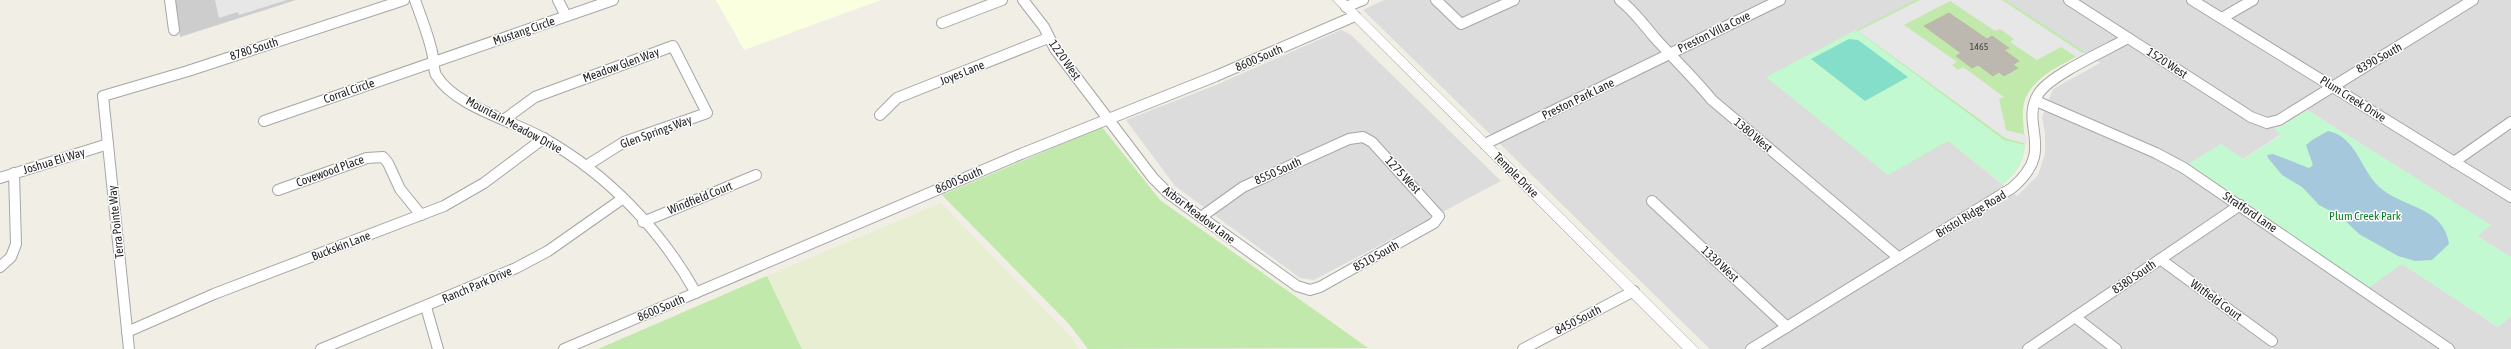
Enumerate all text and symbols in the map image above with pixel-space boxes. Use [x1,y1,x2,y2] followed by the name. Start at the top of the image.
[1675,8,1753,56] street label: Preston Villa Cove
[491,14,557,48] street label: Mustang Circle
[228,35,280,63] street label: 8780 South
[1046,37,1084,83] street label: 1220 West
[2354,40,2404,76] street label: 8390 South
[1970,41,1989,52] house number: 1465
[1233,42,1285,74] street label: 8600 South
[581,45,661,85] street label: Meadow Glen Way
[2144,45,2190,82] street label: 1520 West
[938,58,986,88] street label: Joyes Lane
[2317,73,2389,125] street label: Plum Creek Drive
[1540,75,1616,123] street label: Preston Park Lane
[322,76,376,106] street label: Corral Circle
[464,94,564,156] street label: Mountain Meadow Drive
[618,113,694,151] street label: Glen Springs Way
[1731,115,1775,155] street label: 1380 West
[21,145,87,177] street label: Joshua Eli Way
[1491,150,1541,200] street label: Temple Drive
[294,152,366,190] street label: Covewood Place
[1252,154,1304,188] street label: 8550 South
[1382,154,1424,197] street label: 1275 West
[933,164,985,196] street label: 8600 South
[666,178,735,217] street label: Windfield Court
[1160,183,1238,247] street label: Arbor Meadow Lane
[105,185,127,259] street label: Terra Pointe Way
[1933,188,2009,240] street label: Bristol Ridge Road
[2220,189,2280,235] street label: Stratford Lane
[2329,209,2402,223] park label: Plum Creek Park
[310,228,372,264] street label: Buckskin Lane
[1351,238,1401,274] street label: 8510 South
[1699,243,1742,285] street label: 1330 West
[2109,257,2159,297] street label: 8380 South
[440,264,514,306] street label: Ranch Park Drive
[2187,277,2245,324] street label: Witfield Court
[635,292,687,324] street label: 8600 South
[1553,302,1603,338] street label: 8450 South

